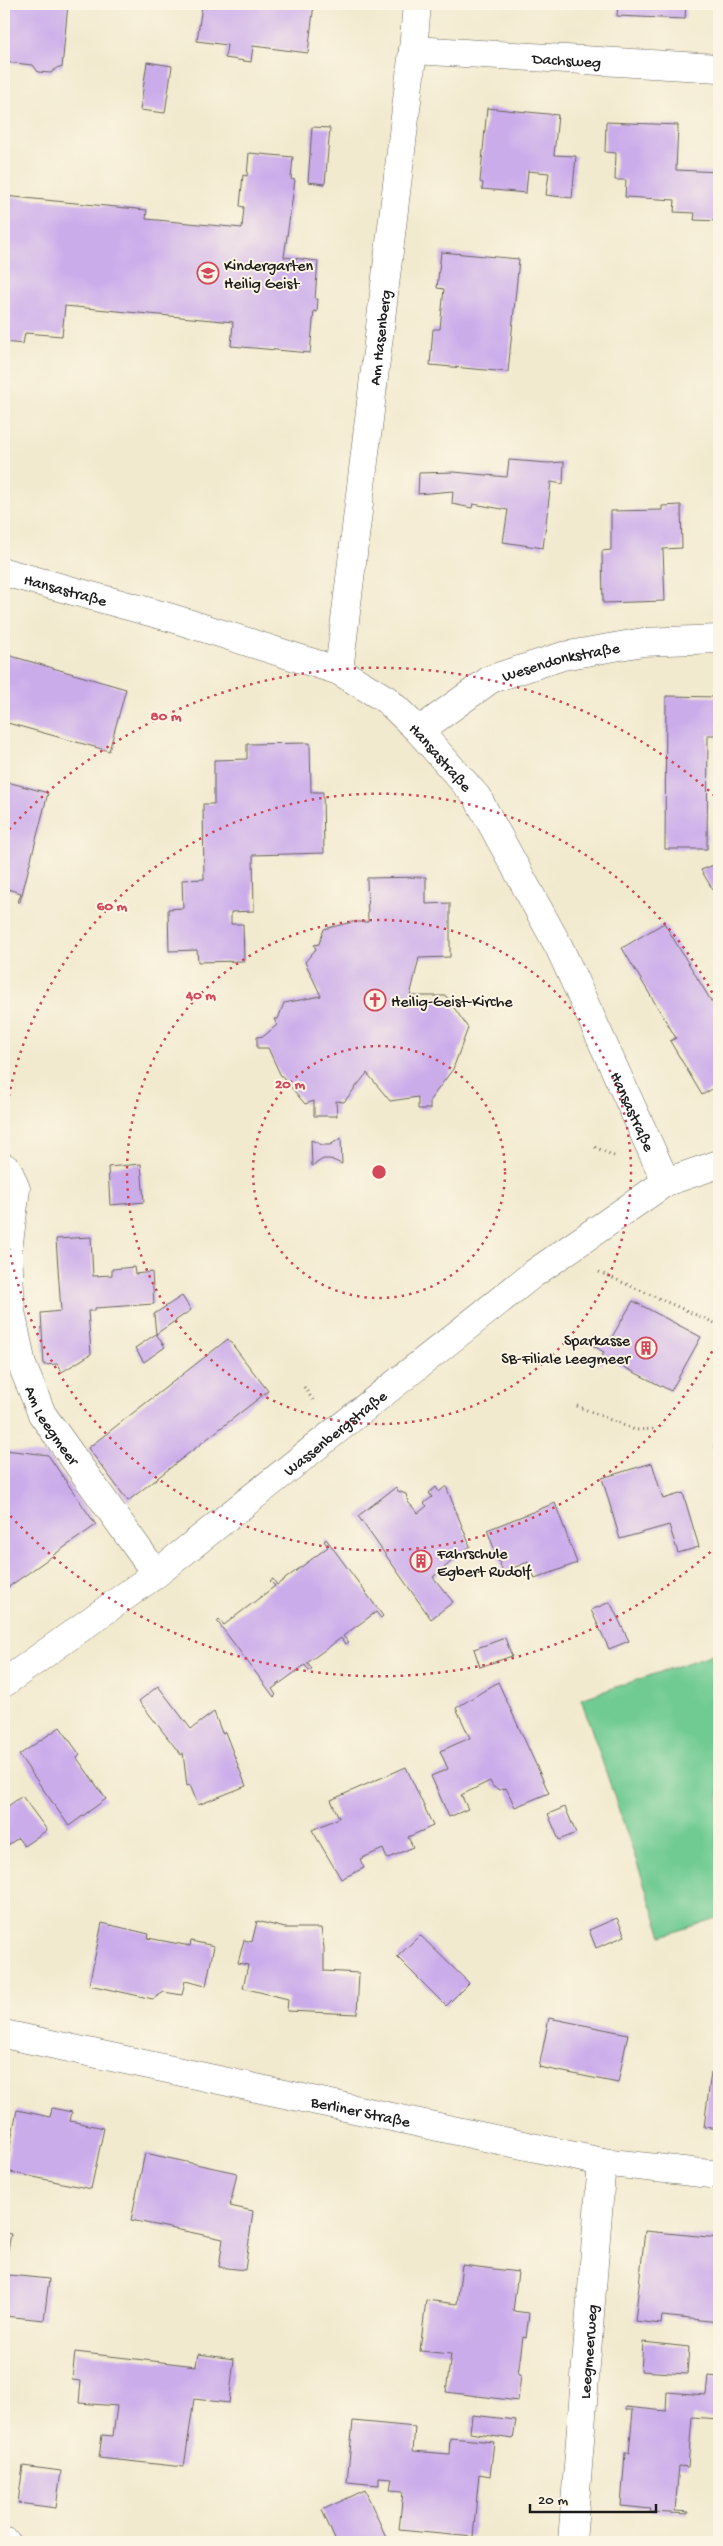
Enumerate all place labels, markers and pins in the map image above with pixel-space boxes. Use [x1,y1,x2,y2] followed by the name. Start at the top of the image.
[224,258,314,295] place label: Kindergarten Heilig Geist
[196,261,220,285] school or university icon: Kindergarten Heilig Geist
[363,988,387,1012] church icon: Heilig-Geist-Kirche
[391,994,513,1013] place label: Heilig-Geist-Kirche
[370,1163,388,1181] centre of rings
[501,1333,631,1370] place label: Sparkasse SB-Filiale Leegmeer
[634,1336,658,1360] building icon: Sparkasse SB-Filiale Leegmeer
[436,1546,532,1583] place label: Fahrschule Egbert Rudolf
[409,1549,433,1573] building icon: Fahrschule Egbert Rudolf

